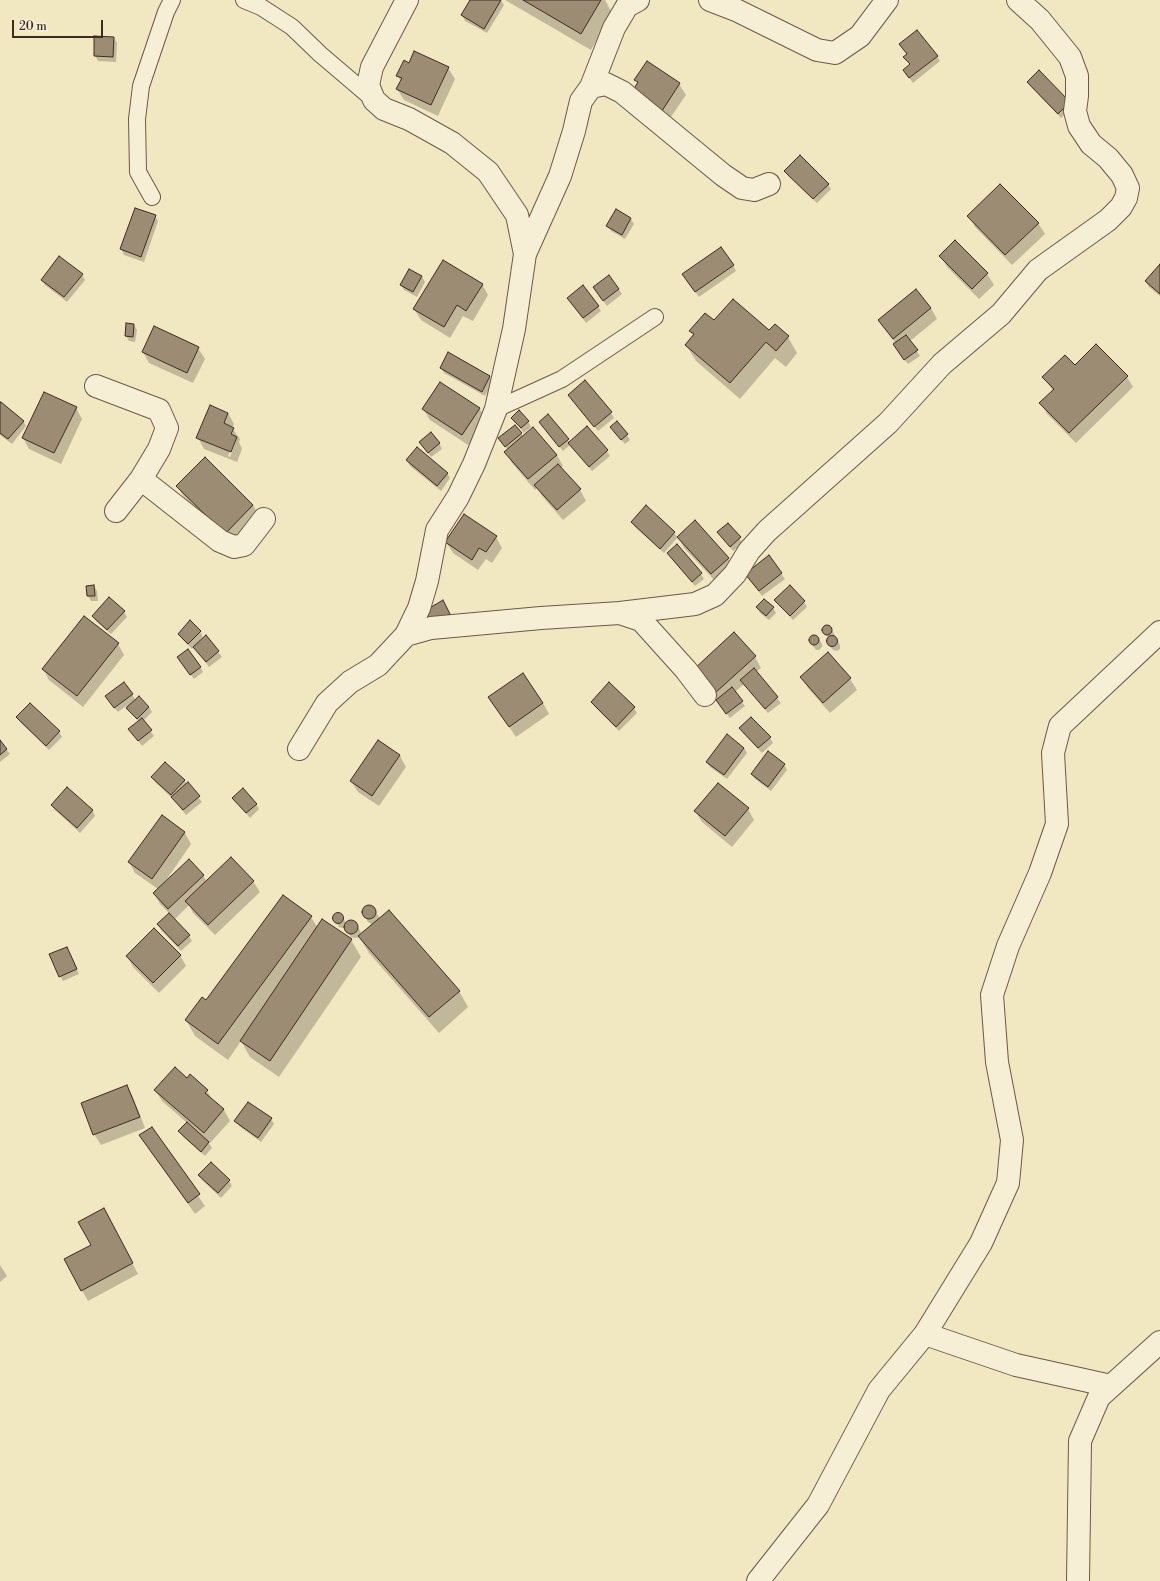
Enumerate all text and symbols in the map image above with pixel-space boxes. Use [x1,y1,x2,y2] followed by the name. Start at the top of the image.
[14,12,105,38] scale bar
[19,19,47,34] text: 20 m

